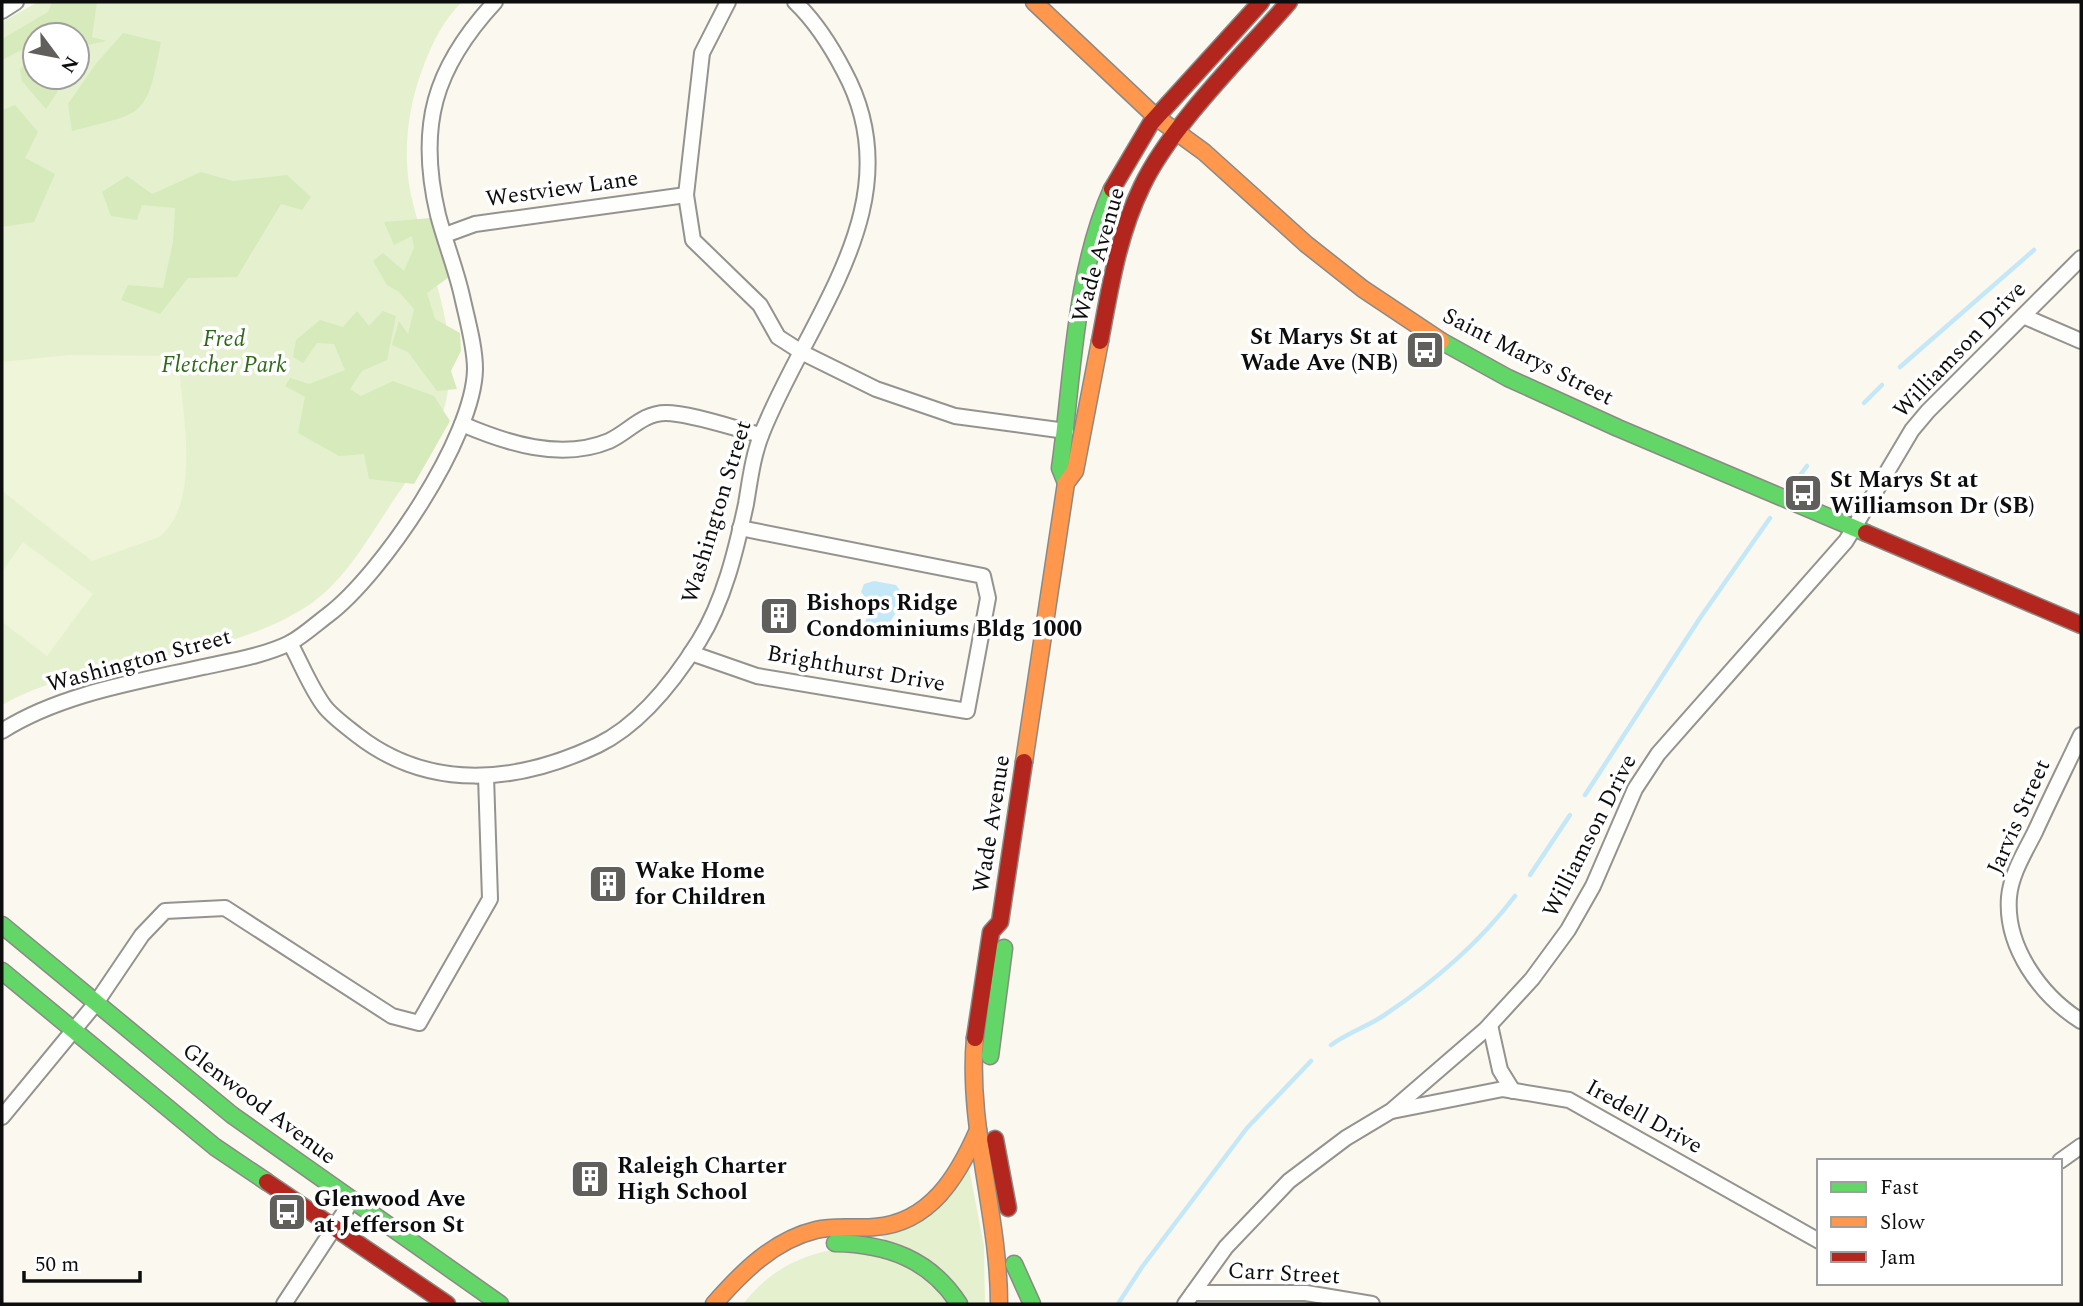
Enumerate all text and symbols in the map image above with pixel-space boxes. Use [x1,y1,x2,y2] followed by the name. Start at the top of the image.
[21,21,91,91] north arrow
[53,50,86,78] text: N
[483,161,641,217] street label: Westview Lane
[1063,183,1135,327] street label: Wade Avenue
[1885,273,2035,427] street label: Williamson Drive
[1436,299,1620,415] street label: Saint Marys Street
[1240,320,1398,381] place label: St Marys St at Wade Ave (NB)
[161,322,287,383] park label: Fred Fletcher Park
[1404,329,1446,371] bus stop icon: St Marys St at Wade Ave (NB)
[673,416,761,608] street label: Washington Street
[1830,463,2035,524] place label: St Marys St at Williamson Dr (SB)
[1782,472,1824,514] bus stop icon: St Marys St at Williamson Dr (SB)
[806,586,1082,647] place label: Bishops Ridge Condominiums Bldg 1000
[758,595,800,637] building icon: Bishops Ridge Condominiums Bldg 1000
[43,620,235,702] street label: Washington Street
[764,636,948,702] street label: Brighthurst Drive
[1534,748,1646,924] street label: Williamson Drive
[964,753,1020,895] street label: Wade Avenue
[1978,754,2060,880] street label: Jarvis Street
[635,854,766,915] place label: Wake Home for Children
[587,863,629,905] building icon: Wake Home for Children
[174,1034,344,1174] street label: Glenwood Avenue
[1579,1070,1709,1164] street label: Iredell Drive
[617,1149,787,1210] place label: Raleigh Charter High School
[569,1158,611,1200] building icon: Raleigh Charter High School
[1817,1159,2062,1285] legend
[1880,1172,1919,1204] text: Fast
[314,1182,465,1243] place label: Glenwood Ave at Jefferson St
[266,1191,308,1233] bus stop icon: Glenwood Ave at Jefferson St
[1880,1207,1926,1239] text: Slow
[24,1240,140,1284] scale bar
[1880,1242,1916,1274] text: Jam
[35,1249,79,1281] text: 50 m
[1227,1254,1341,1294] street label: Carr Street

